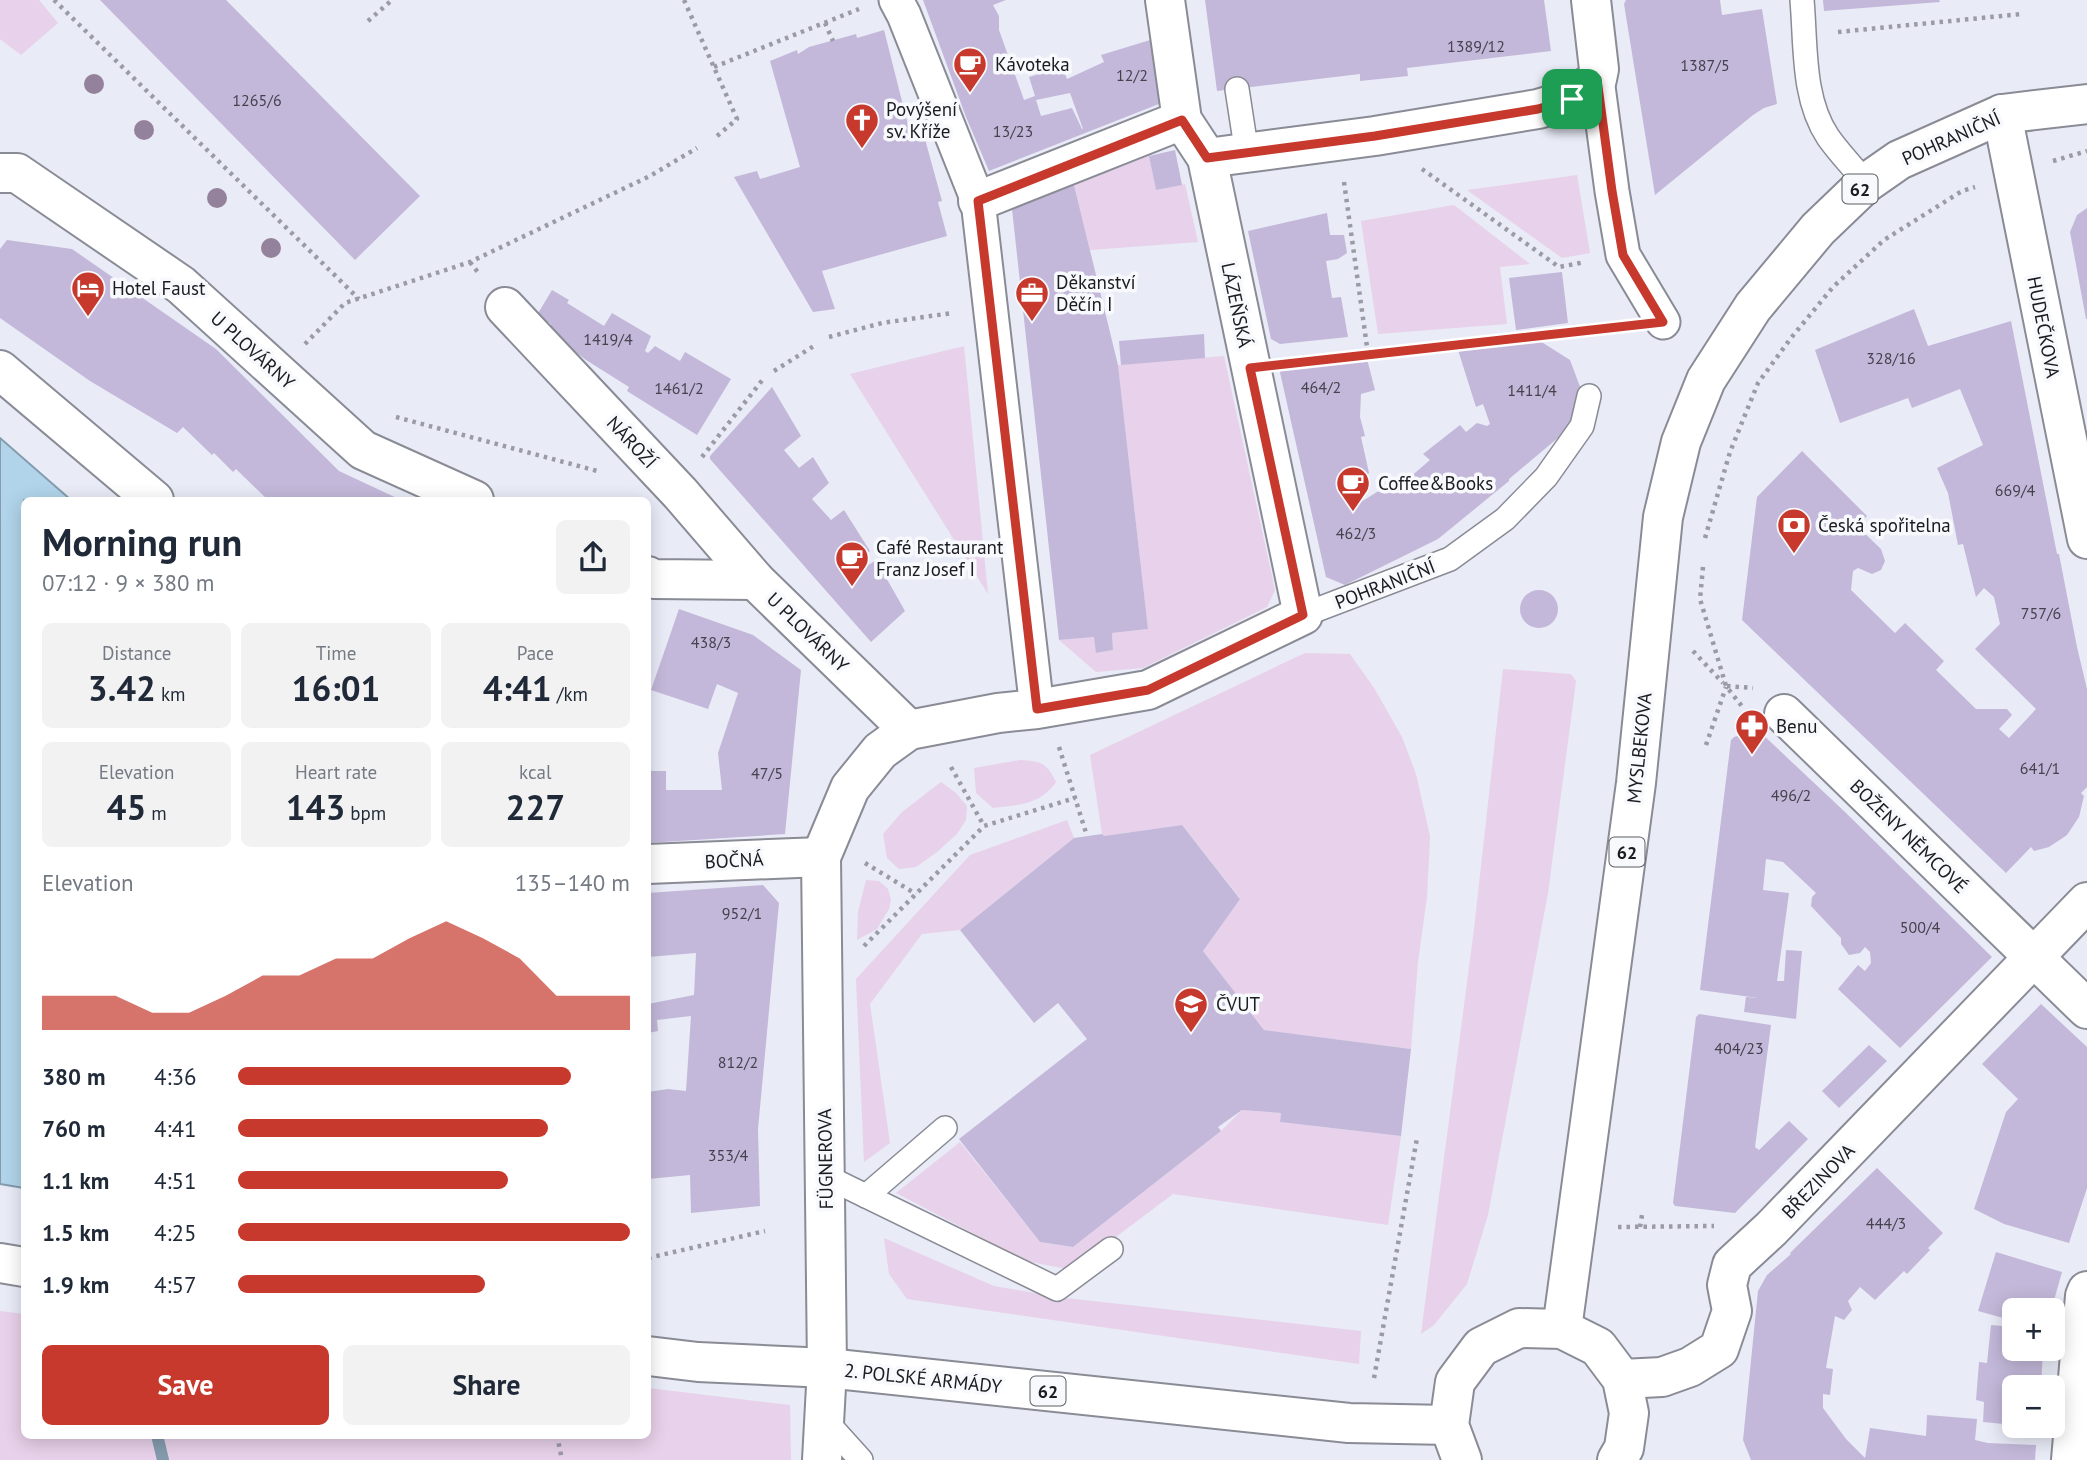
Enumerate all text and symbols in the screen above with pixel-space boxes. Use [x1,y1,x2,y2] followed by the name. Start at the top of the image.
[1447,36,1505,56] house number: 1389/12
[951,45,989,94] cafe icon: Kávoteka
[995,52,1070,76] place label: Kávoteka
[1680,55,1730,75] house number: 1387/5
[1116,65,1148,85] house number: 12/2
[1542,69,1602,129] pin
[1553,80,1591,118] icon: arrive
[232,90,282,110] house number: 1265/6
[886,97,957,143] place label: Povýšení sv. Kříže
[843,101,881,150] church icon: Povýšení sv. Kříže
[1898,105,2004,170] street label: POHRANIČNÍ
[993,121,1033,141] house number: 13/23
[1842,174,1878,204] road number: 62
[1216,260,1258,350] street label: LÁZEŇSKÁ
[69,269,107,318] hotel icon: Hotel Faust
[1056,270,1136,316] place label: Děkanství Děčín I
[1013,274,1051,323] office icon: Děkanství Děčín I
[2022,274,2066,380] street label: HUDEČKOVA
[112,276,206,300] place label: Hotel Faust
[206,306,300,394] street label: U PLOVÁRNY
[583,329,633,349] house number: 1419/4
[1866,348,1916,368] house number: 328/16
[1301,377,1341,397] house number: 464/2
[654,378,704,398] house number: 1461/2
[1507,380,1557,400] house number: 1411/4
[602,411,663,473] street label: NÁROŽÍ
[1334,464,1372,513] cafe icon: Coffee&Books
[1378,471,1493,495] place label: Coffee&Books
[1995,480,2036,500] house number: 669/4
[1775,506,1813,555] bank icon: Česká spořitelna
[1818,513,1951,537] place label: Česká spořitelna
[42,517,242,566] text: Morning run
[556,520,630,594] button: share
[1336,523,1376,543] house number: 462/3
[876,535,1004,581] place label: Café Restaurant Franz Josef I
[833,539,871,588] cafe icon: Café Restaurant Franz Josef I
[1331,554,1439,614] street label: POHRANIČNÍ
[42,568,214,597] text: 07:12 · 9 × 380 m
[762,587,854,677] street label: U PLOVÁRNY
[2021,603,2061,623] house number: 757/6
[691,632,731,652] house number: 438/3
[102,641,171,665] text: Distance
[316,641,356,665] text: Time
[517,641,554,665] text: Pace
[88,665,156,711] text: 3.42
[292,665,380,711] text: 16:01
[483,665,552,711] text: 4:41
[156,682,186,706] text: km
[552,682,588,706] text: /km
[1621,692,1657,804] street label: MYSLBEKOVA
[1733,707,1771,756] pharmacy icon: Benu
[1776,714,1817,738] place label: Benu
[2020,758,2060,778] house number: 641/1
[99,760,175,784] text: Elevation
[295,760,377,784] text: Heart rate
[519,760,552,784] text: kcal
[751,763,783,783] house number: 47/5
[1845,774,1973,898] street label: BOŽENY NĚMCOVÉ
[107,784,146,830] text: 45
[286,784,345,830] text: 143
[506,784,565,830] text: 227
[1771,785,1811,805] house number: 496/2
[146,801,167,825] text: m
[345,801,386,825] text: bpm
[1610,838,1644,866] road number: 62
[704,846,764,874] street label: BOČNÁ
[42,868,134,897] text: Elevation
[515,868,630,897] text: 135–140 m
[722,903,762,923] house number: 952/1
[1900,917,1941,937] house number: 500/4
[1172,985,1210,1034] school or university icon: ČVUT
[1216,992,1261,1016] place label: ČVUT
[1714,1038,1764,1058] house number: 404/23
[718,1052,758,1072] house number: 812/2
[42,1062,105,1091] text: 380 m
[154,1062,197,1091] text: 4:36
[812,1108,838,1210] street label: FÜGNEROVA
[42,1114,105,1143] text: 760 m
[154,1114,197,1143] text: 4:41
[1776,1139,1860,1223] street label: BŘEZINOVA
[708,1145,749,1165] house number: 353/4
[42,1166,109,1195] text: 1.1 km
[154,1166,197,1195] text: 4:51
[1866,1213,1906,1233] house number: 444/3
[42,1218,109,1247] text: 1.5 km
[154,1218,197,1247] text: 4:25
[42,1270,109,1299] text: 1.9 km
[154,1270,197,1299] text: 4:57
[2002,1298,2065,1438] map controls
[2002,1298,2065,1361] button: +
[42,1345,329,1425] button: Save
[343,1345,630,1425] button: Share
[843,1358,1003,1398] street label: 2. POLSKÉ ARMÁDY
[2002,1375,2065,1438] button: −
[1030,1376,1066,1406] road number: 62

